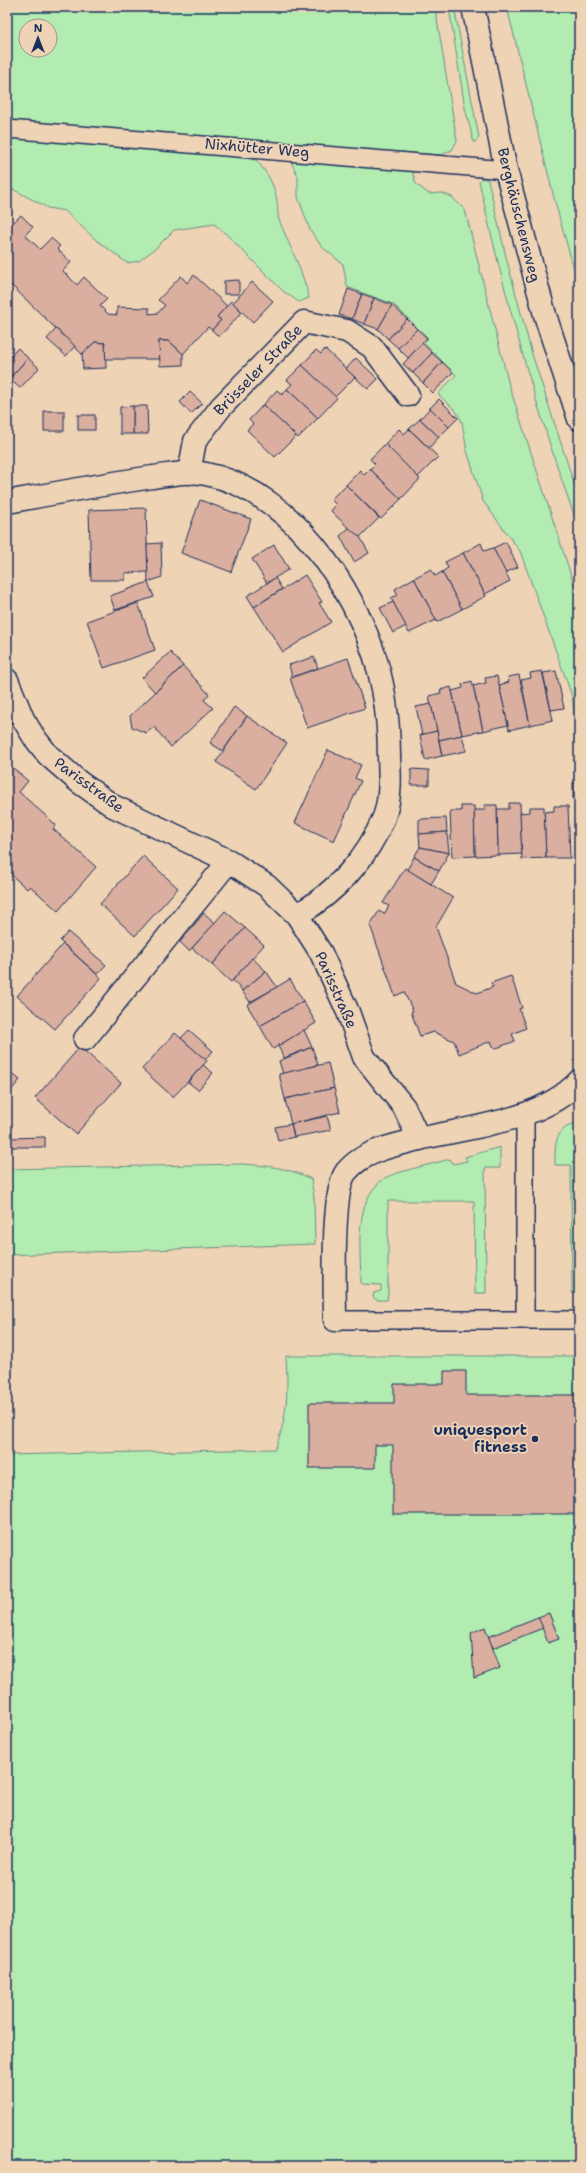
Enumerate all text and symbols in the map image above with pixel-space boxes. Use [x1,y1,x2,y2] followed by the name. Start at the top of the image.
[18,18,58,58] north arrow
[34,21,43,36] text: N
[204,133,310,163] street label: Nixhütter Weg
[493,146,545,284] street label: Berghäuschensweg
[209,320,307,420] street label: Brüsseler Straße
[50,753,128,817] street label: Parisstraße
[310,949,362,1031] street label: Parisstraße
[433,1420,527,1457] place label: uniquesport fitness
[530,1434,540,1444] marker: uniquesport fitness

